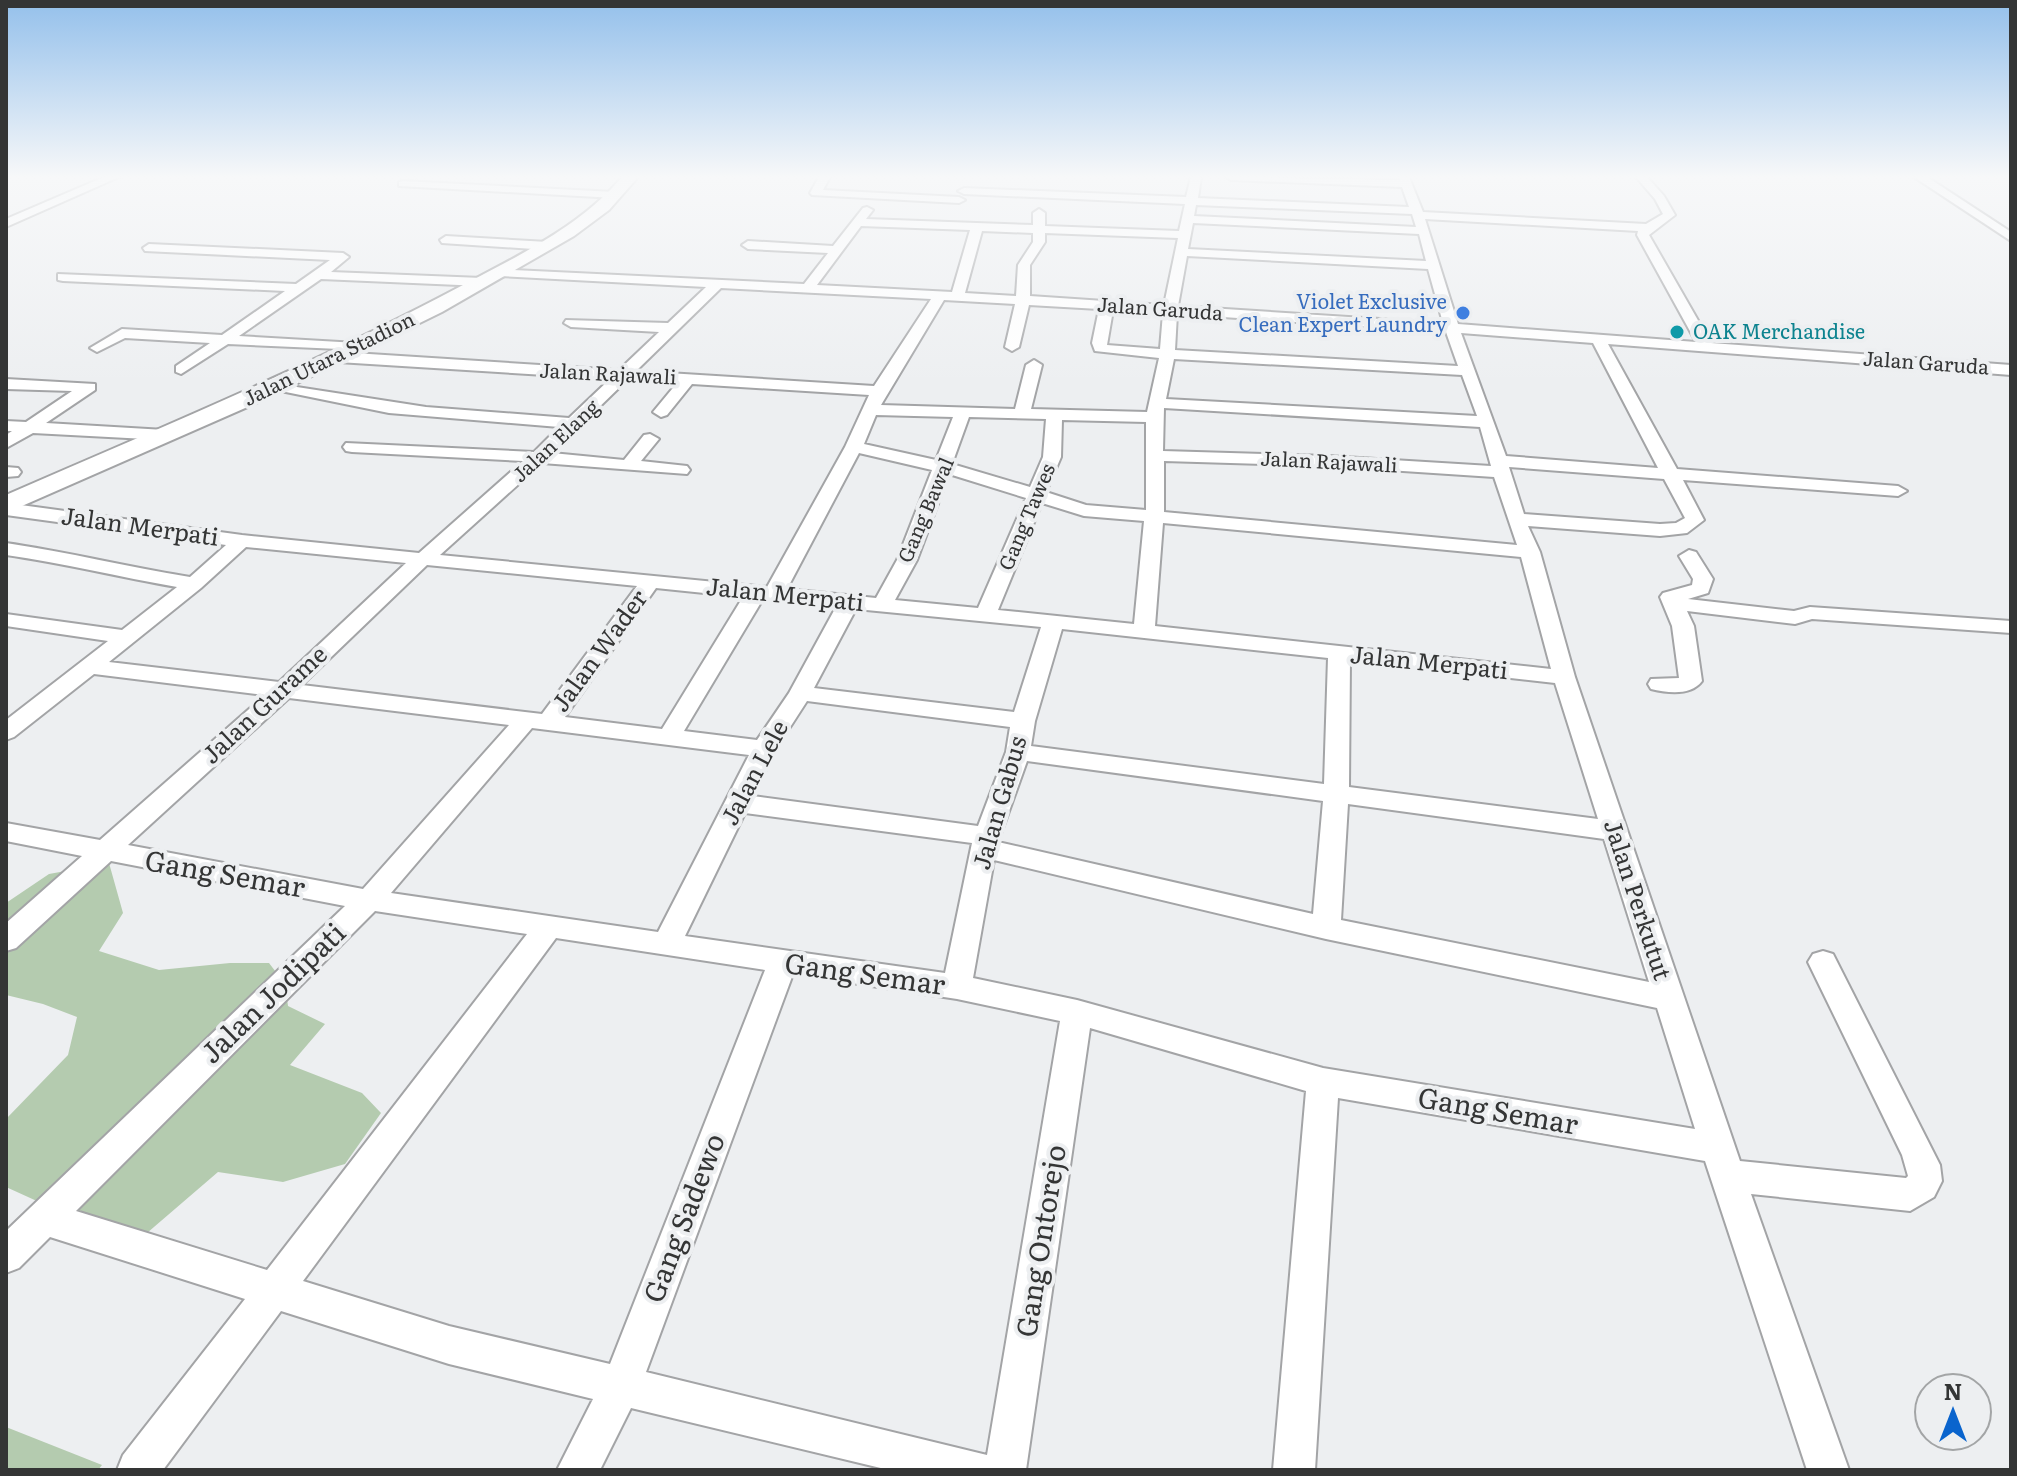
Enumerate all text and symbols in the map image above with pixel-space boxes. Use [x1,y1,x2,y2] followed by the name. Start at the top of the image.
[1238,285,1447,338] place label: Violet Exclusive Clean Expert Laundry
[1096,288,1224,326] street label: Jalan Garuda
[237,303,419,412] street label: Jalan Utara Stadion
[1454,304,1472,322] marker: Violet Exclusive Clean Expert Laundry
[1693,315,1865,345] place label: OAK Merchandise
[1668,323,1686,341] marker: OAK Merchandise
[1862,342,1990,380] street label: Jalan Garuda
[539,353,678,391] street label: Jalan Rajawali
[504,391,606,488] street label: Jalan Elang
[1260,441,1399,479] street label: Jalan Rajawali
[889,452,960,567] street label: Gang Bawal
[989,458,1061,574] street label: Gang Tawes
[59,496,221,553] street label: Jalan Merpati
[705,567,866,618] street label: Jalan Merpati
[542,581,655,718] street label: Jalan Wader
[1349,635,1510,686] street label: Jalan Merpati
[193,636,334,770] street label: Jalan Gurame
[710,713,795,831] street label: Jalan Lele
[962,731,1033,873] street label: Jalan Gabus
[1597,814,1682,984] street label: Jalan Perkutut
[142,837,309,907] street label: Gang Semar
[190,911,354,1072] street label: Jalan Jodipati
[782,940,949,1004] street label: Gang Semar
[1415,1074,1582,1144] street label: Gang Semar
[631,1127,734,1308] street label: Gang Sadewo
[1003,1141,1075,1340] street label: Gang Ontorejo
[1913,1372,1993,1452] north arrow
[1944,1374,1962,1407] text: N

